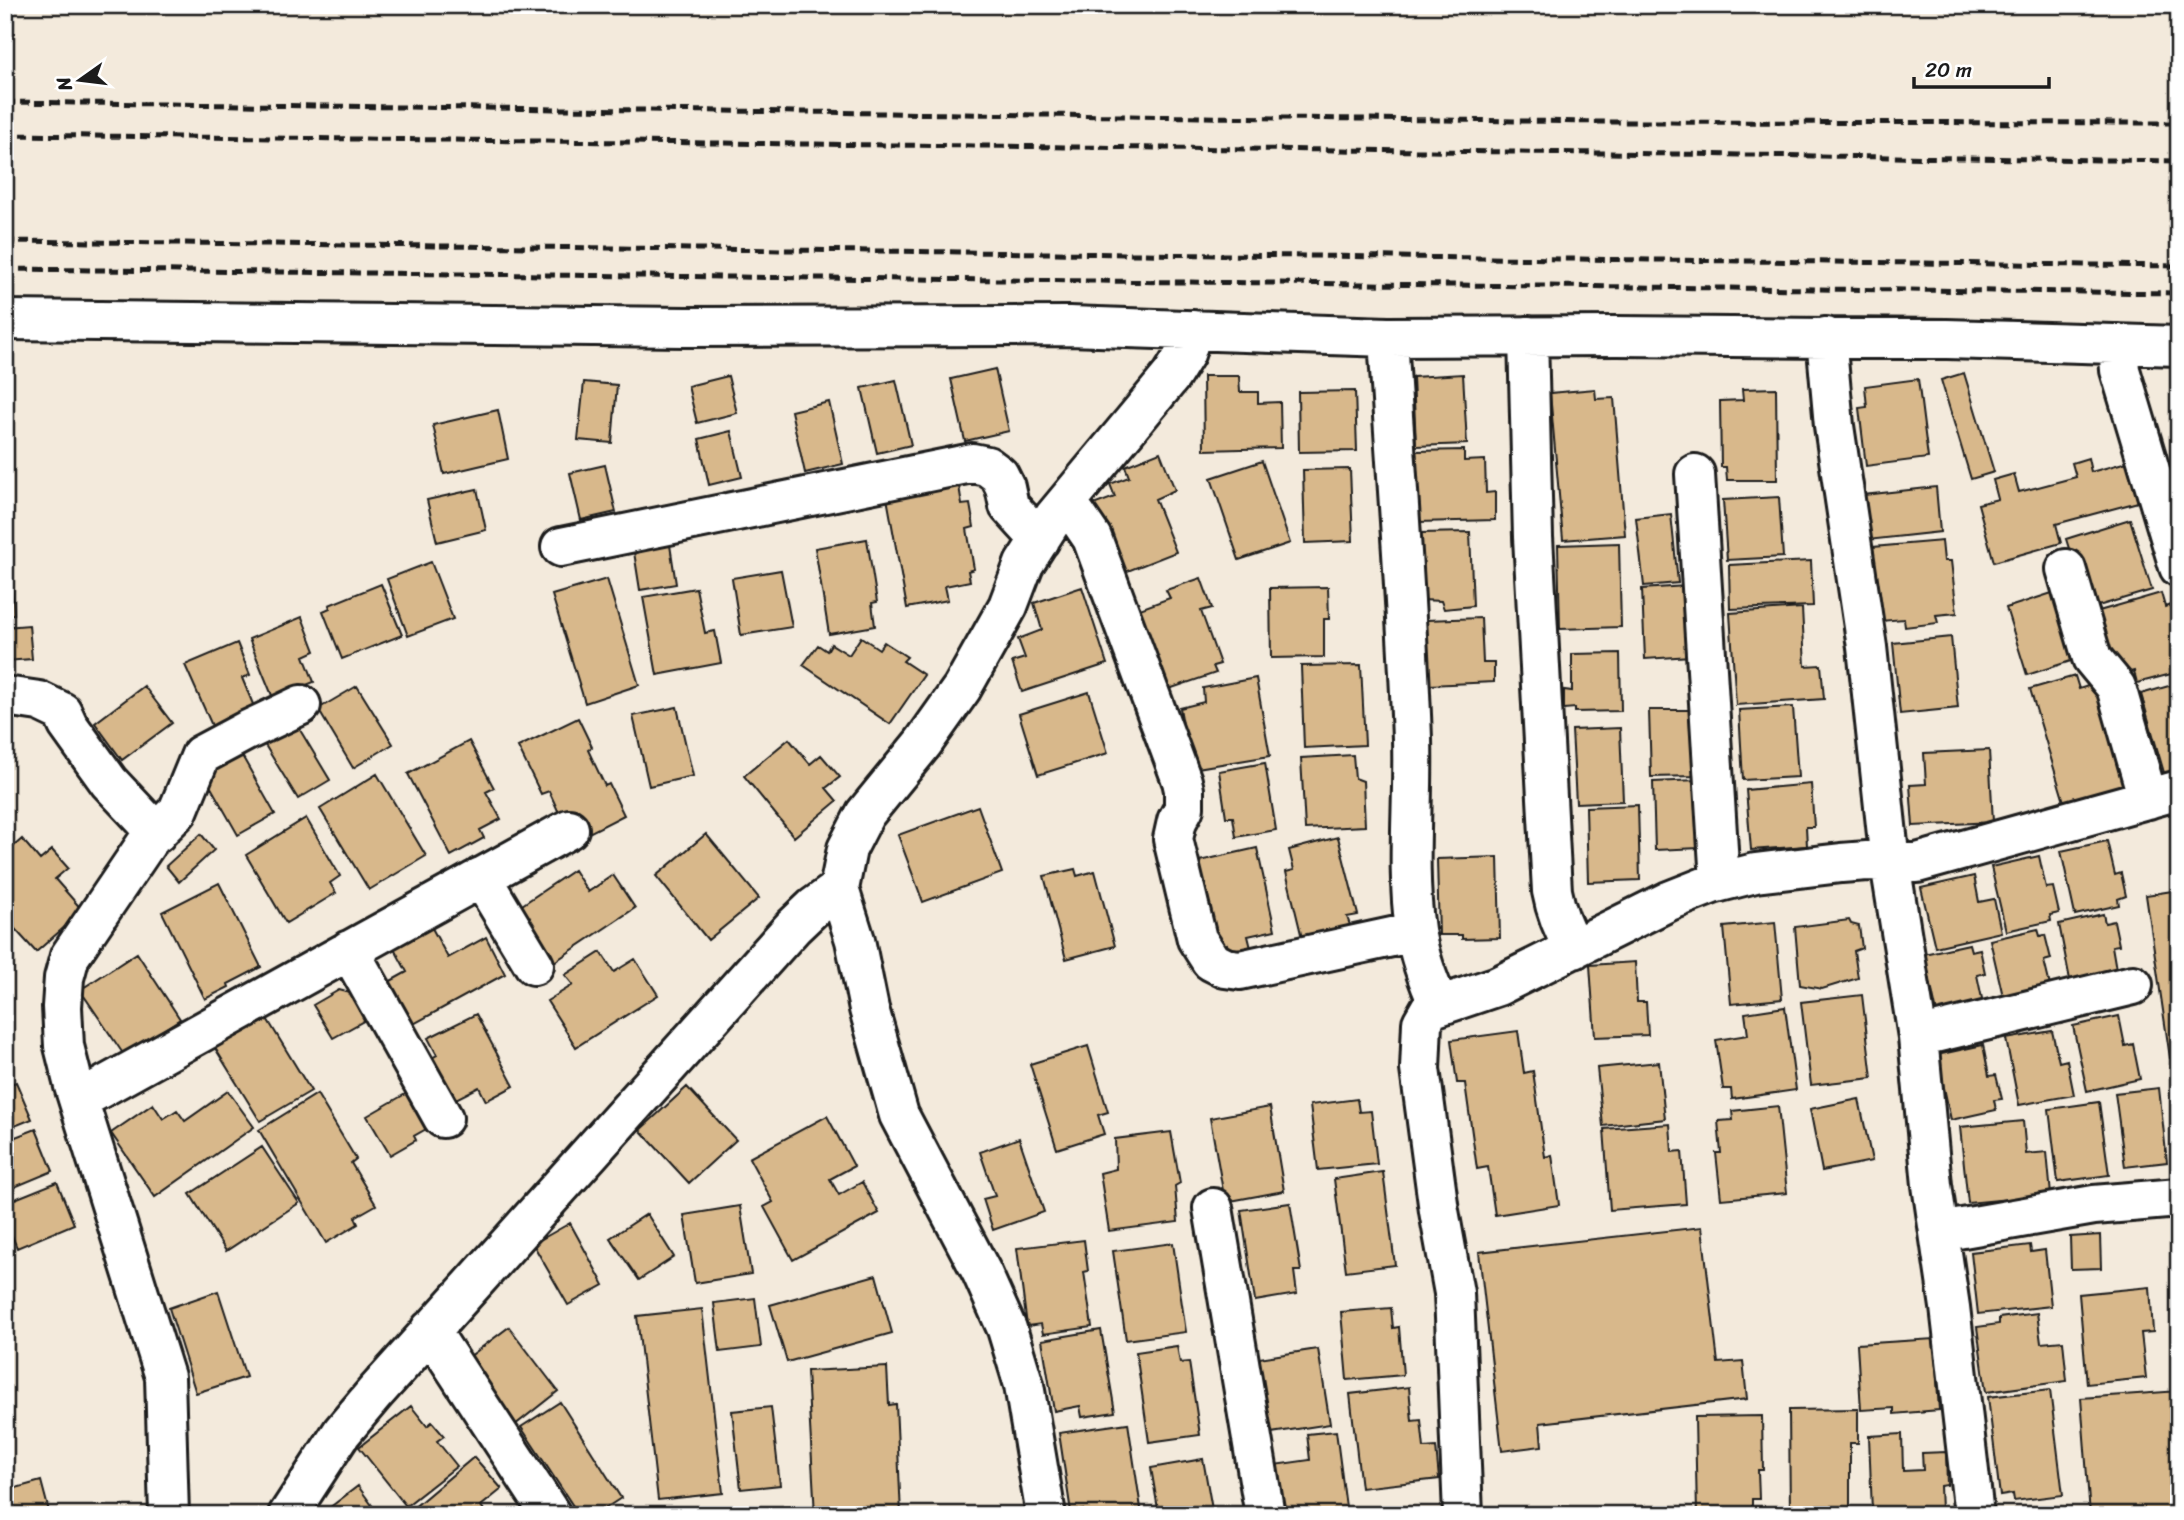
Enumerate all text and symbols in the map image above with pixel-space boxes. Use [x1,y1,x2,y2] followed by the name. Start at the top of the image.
[46,46,116,116] north arrow
[1914,46,2049,90] scale bar
[1925,51,1972,89] text: 20 m
[46,73,82,95] text: N

